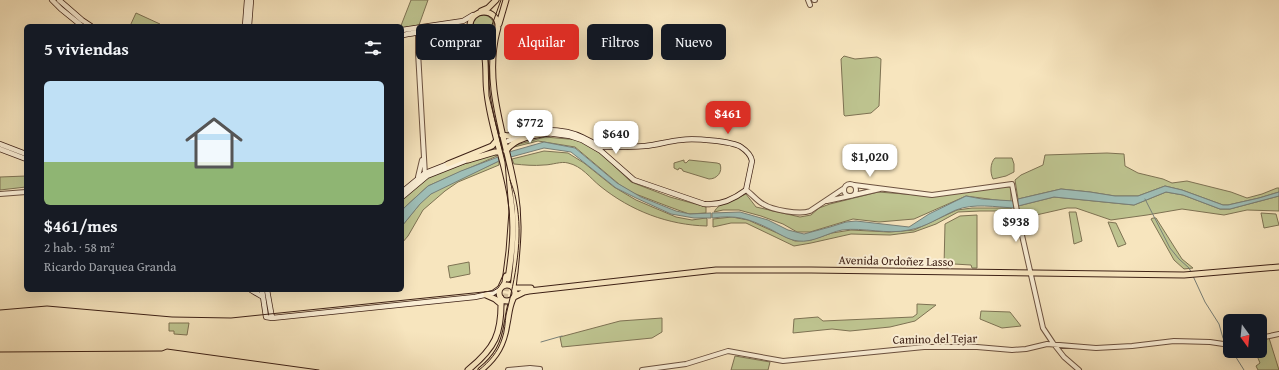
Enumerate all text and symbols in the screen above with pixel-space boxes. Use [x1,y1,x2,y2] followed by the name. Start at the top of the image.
[416,24,496,60] chip: Comprar
[504,24,579,60] chip: Alquilar
[587,24,653,60] chip: Filtros
[661,24,726,60] chip: Nuevo
[44,36,129,61] text: 5 viviendas
[362,37,384,59] icon: filters
[704,101,752,135] pin: $461
[715,104,741,123] text: $461
[178,107,250,179] icon: home
[506,110,554,144] pin: $772
[517,113,543,132] text: $772
[592,121,640,155] pin: $640
[603,124,629,143] text: $640
[837,144,903,178] pin: $1,020
[851,147,889,166] text: $1,020
[992,209,1040,243] pin: $938
[1003,212,1029,231] text: $938
[44,213,118,238] text: $461/mes
[44,238,115,257] text: 2 hab. · 58 m²
[838,251,954,270] street label: Avenida Ordoñez Lasso
[44,257,176,276] text: Ricardo Darquea Granda
[1223,314,1267,358] north arrow
[1223,314,1267,358] map controls
[893,329,978,348] street label: Camino del Tejar

